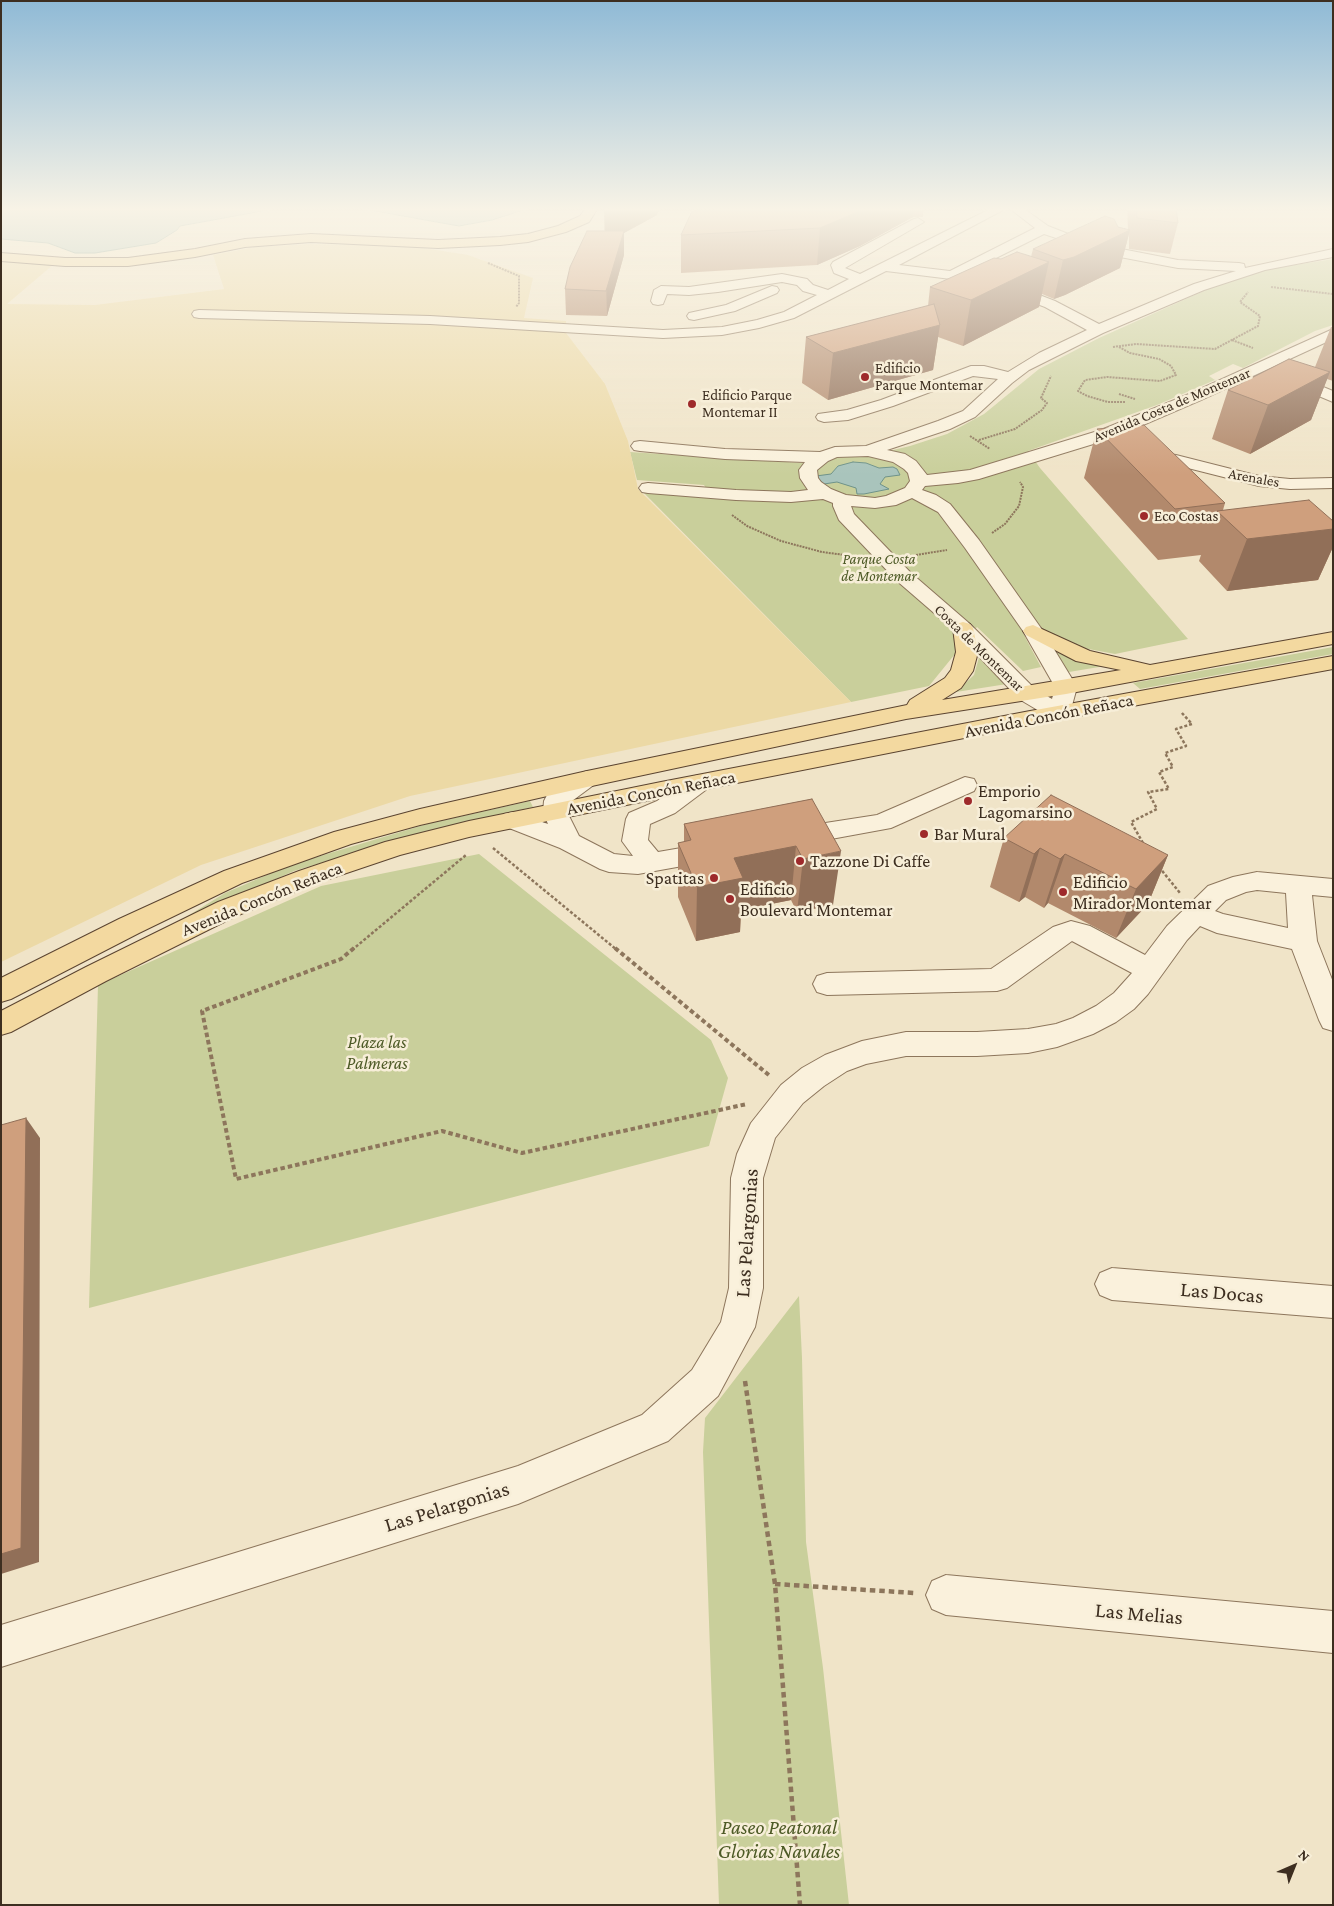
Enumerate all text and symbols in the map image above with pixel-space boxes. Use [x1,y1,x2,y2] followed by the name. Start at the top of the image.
[875,359,983,394] place label: Edificio Parque Montemar
[1091,364,1253,446] street label: Avenida Costa de Montemar
[859,371,871,383] marker: Edificio Parque Montemar
[702,386,792,421] place label: Edificio Parque Montemar II
[686,398,698,410] marker: Edificio Parque Montemar II
[1227,465,1281,491] street label: Arenales
[1154,507,1218,525] place label: Eco Costas
[1138,510,1150,522] marker: Eco Costas
[841,550,917,585] park label: Parque Costa de Montemar
[930,601,1028,695] street label: Costa de Montemar
[963,689,1135,743] street label: Avenida Concón Reñaca
[565,766,737,820] street label: Avenida Concón Reñaca
[978,780,1072,822] place label: Emporio Lagomarsino
[962,795,974,807] marker: Emporio Lagomarsino
[934,823,1006,845] place label: Bar Mural
[918,828,930,840] marker: Bar Mural
[810,850,930,872] place label: Tazzone Di Caffe
[794,855,806,867] marker: Tazzone Di Caffe
[178,857,346,941] street label: Avenida Concón Reñaca
[646,867,704,889] place label: Spatitas
[1073,871,1212,914] place label: Edificio Mirador Montemar
[708,872,720,884] marker: Spatitas
[740,878,893,921] place label: Edificio Boulevard Montemar
[1057,886,1069,898] marker: Edificio Mirador Montemar
[724,893,736,905] marker: Edificio Boulevard Montemar
[346,1031,408,1074] park label: Plaza las Palmeras
[730,1168,764,1298] street label: Las Pelargonias
[1179,1277,1265,1309] street label: Las Docas
[381,1476,513,1538] street label: Las Pelargonias
[1094,1598,1184,1630] street label: Las Melias
[718,1815,840,1865] park label: Paseo Peatonal Glorias Navales
[1269,1841,1319,1891] north arrow
[1295,1846,1313,1864] text: N

